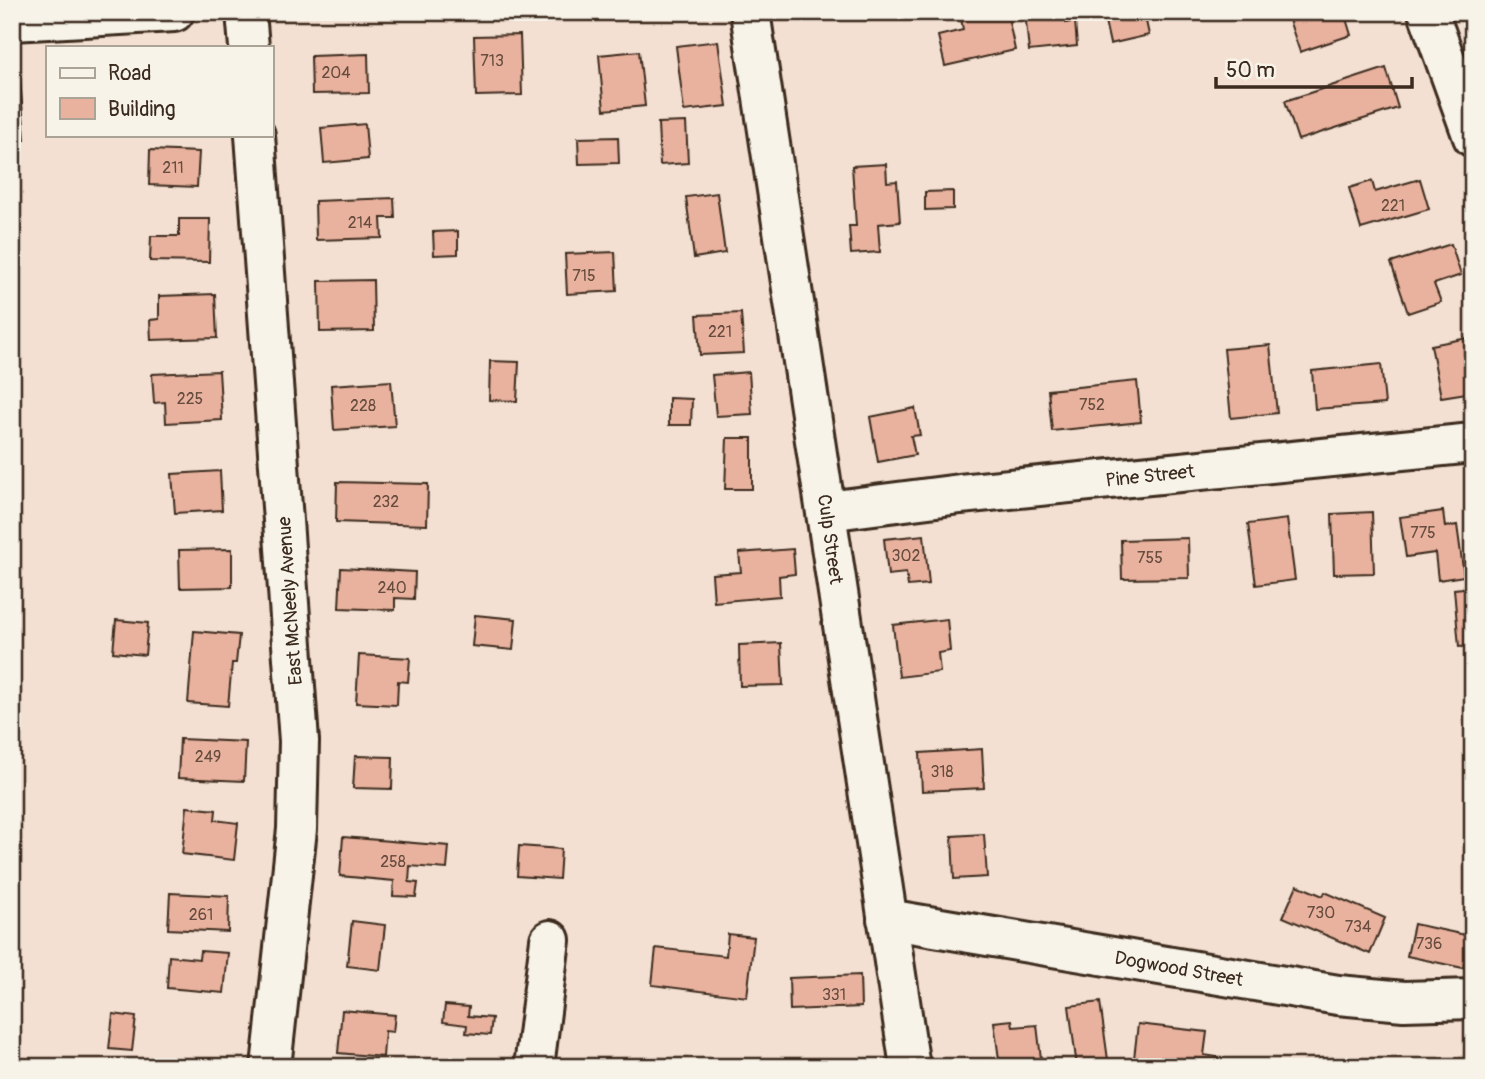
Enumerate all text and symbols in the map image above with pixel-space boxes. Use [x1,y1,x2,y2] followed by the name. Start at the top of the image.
[46,46,273,136] legend
[1216,46,1412,90] scale bar
[480,51,504,71] house number: 713
[1226,57,1275,84] text: 50 m
[108,60,152,87] text: Road
[321,63,351,83] house number: 204
[108,96,175,123] text: Building
[162,158,184,178] house number: 211
[1381,196,1405,216] house number: 221
[348,213,372,233] house number: 214
[572,266,596,286] house number: 715
[708,322,732,342] house number: 221
[177,389,203,409] house number: 225
[1079,395,1105,415] house number: 752
[350,396,376,416] house number: 228
[1104,459,1196,493] street label: Pine Street
[373,492,399,512] house number: 232
[812,493,848,586] street label: Culp Street
[272,515,308,686] street label: East McNeely Avenue
[1410,523,1436,543] house number: 775
[892,546,920,566] house number: 302
[1137,548,1163,568] house number: 755
[377,578,407,598] house number: 240
[195,747,221,767] house number: 249
[930,762,954,782] house number: 318
[380,852,406,872] house number: 258
[1307,903,1335,923] house number: 730
[189,905,213,925] house number: 261
[1345,917,1371,937] house number: 734
[1416,934,1442,954] house number: 736
[1113,946,1245,992] street label: Dogwood Street
[822,985,846,1005] house number: 331

